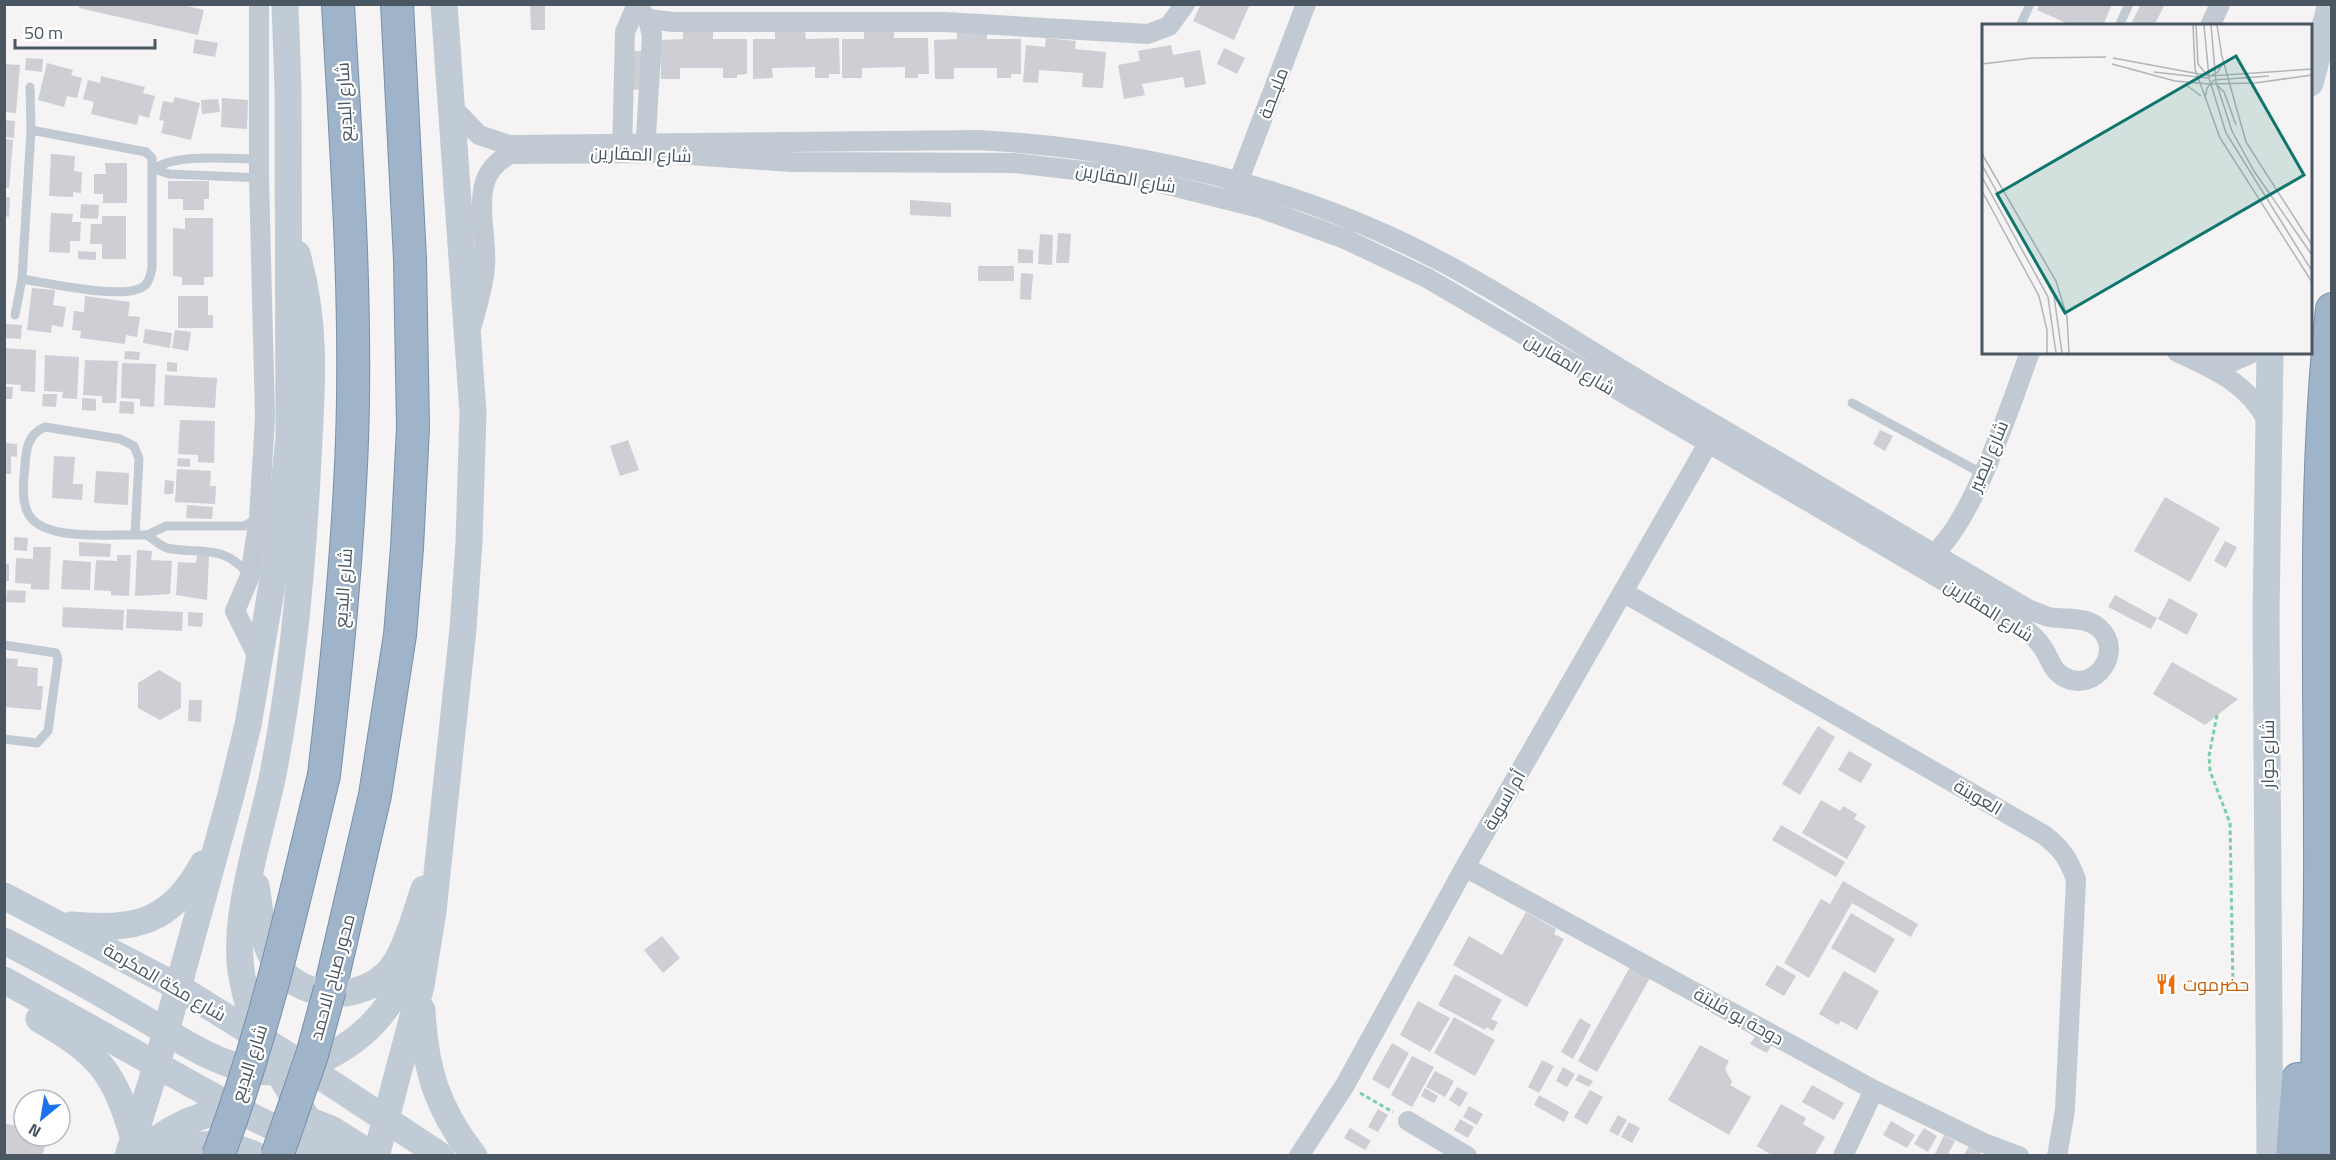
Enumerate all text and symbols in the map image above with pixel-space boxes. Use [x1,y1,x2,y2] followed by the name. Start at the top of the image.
[15,12,154,50] scale bar
[24,19,63,46] text: 50 m
[1982,24,2312,354] inset map
[328,61,360,143] street label: شارع البديع
[1251,64,1295,122] street label: مليــحة
[590,139,692,169] street label: شارع المقارين
[1074,156,1178,200] street label: شارع المقارين
[1520,326,1620,402] street label: شارع المقارين
[1961,416,2015,497] street label: شارع لبصير
[327,547,359,629] street label: شارع البديع
[1939,572,2039,648] street label: شارع المقارين
[2254,720,2281,789] street label: شارع حوار
[1476,765,1532,835] street label: أم اسوية
[1949,772,2007,822] street label: العوينة
[302,911,362,1043] street label: محور صباح الاحمد
[99,936,231,1028] street label: شارع مكة المكرمة
[2183,971,2249,998] place label: حضرموت
[2154,972,2178,996] restaurant icon: حضرموت
[1689,980,1789,1052] street label: دوحة بو فليتة
[224,1021,274,1105] street label: شارع البديع
[12,1088,72,1148] north arrow
[24,1118,45,1144] text: N

